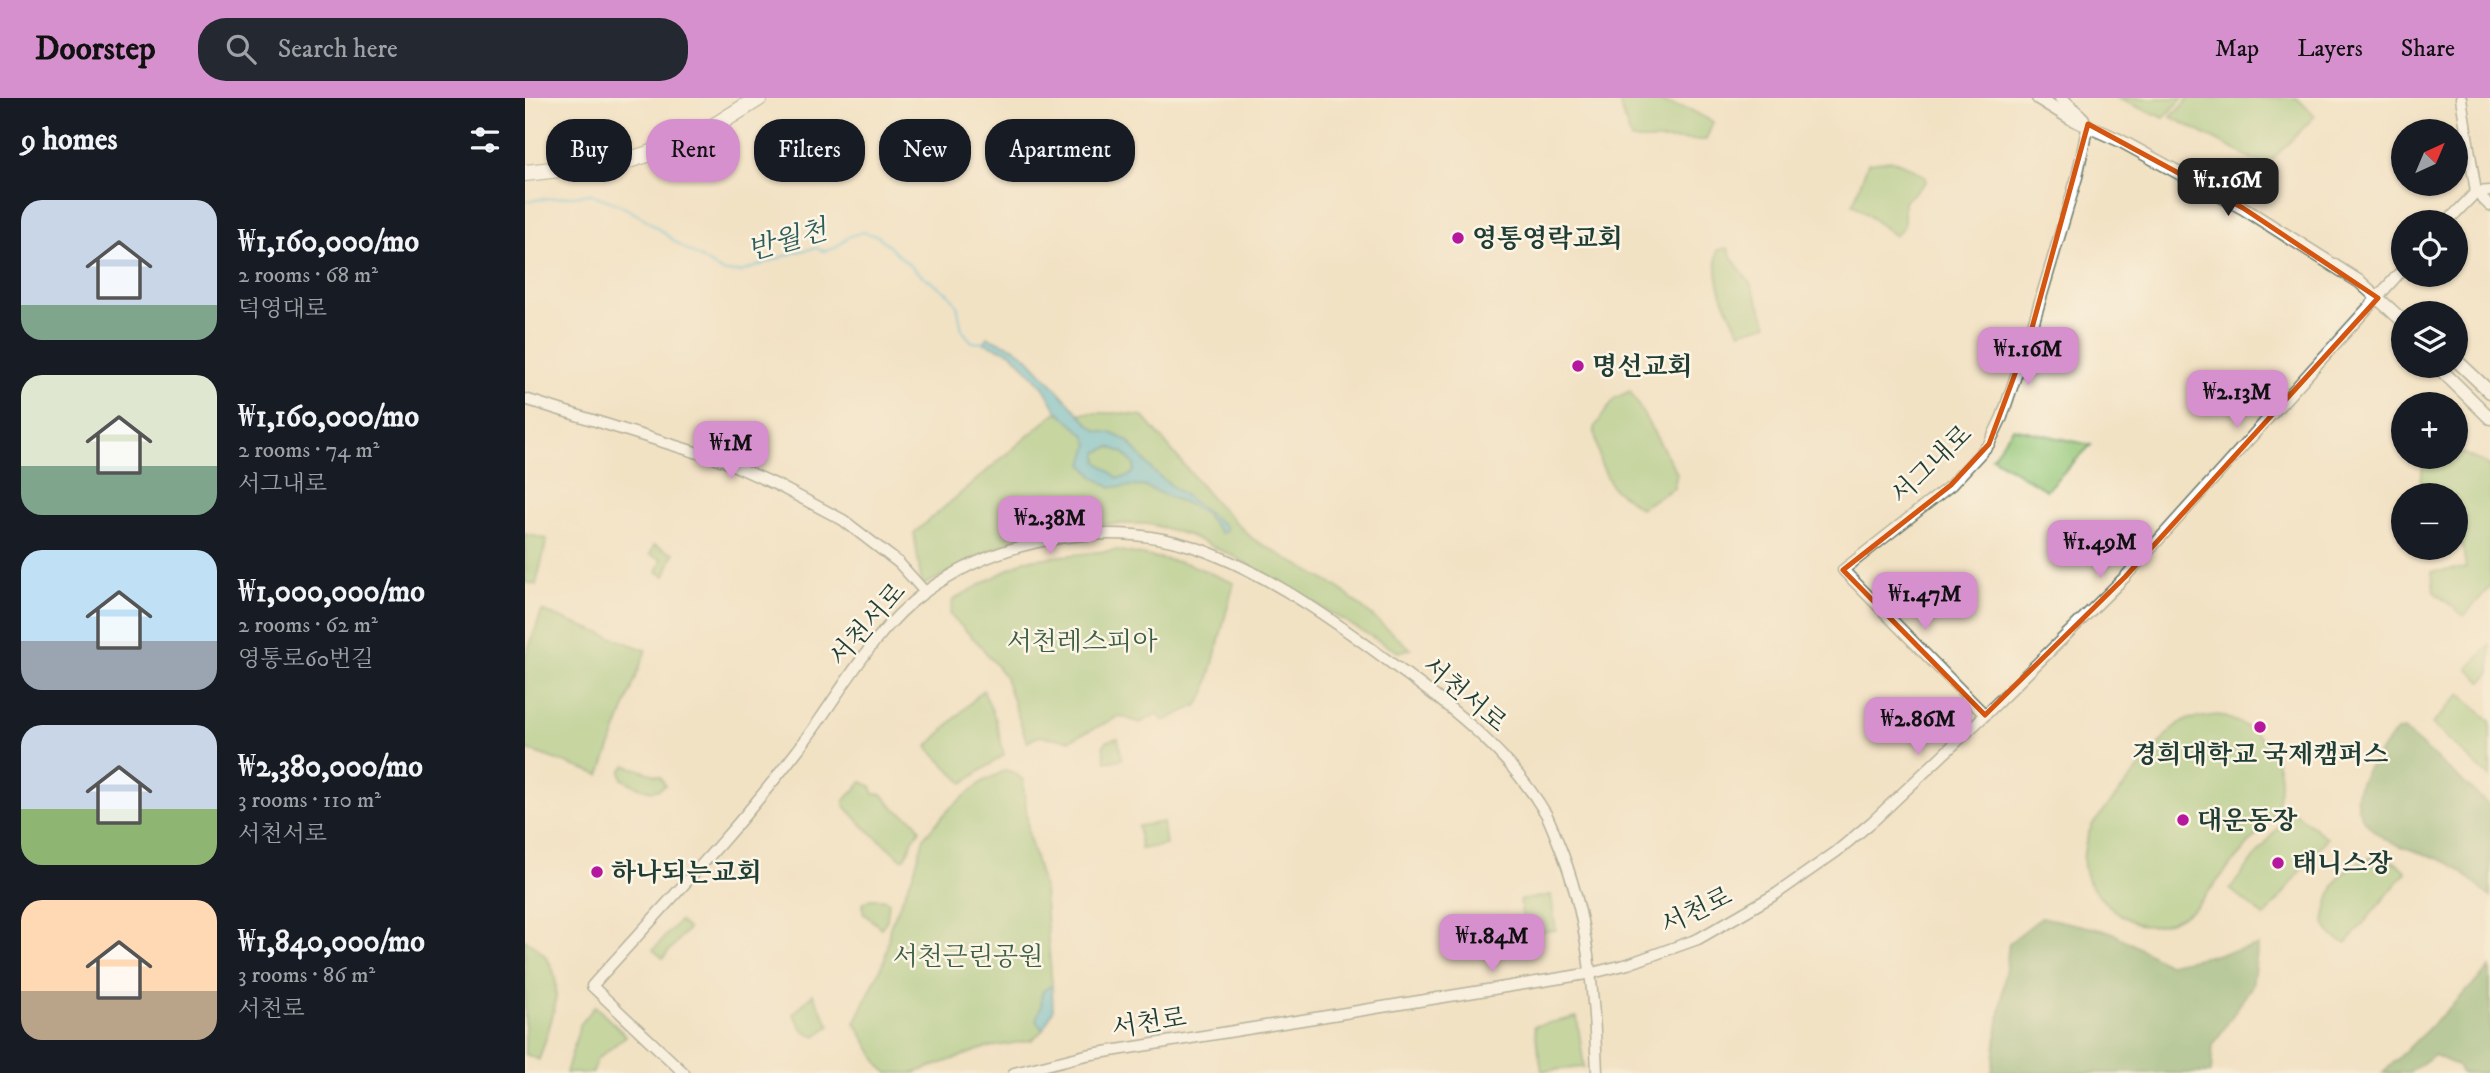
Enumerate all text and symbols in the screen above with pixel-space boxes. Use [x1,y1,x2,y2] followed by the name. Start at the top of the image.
[198,18,688,81] search box
[35,29,156,70] text: Doorstep
[222,30,260,68] icon: search
[278,33,398,66] text: Search here
[2215,34,2259,64] text: Map
[2297,34,2363,64] text: Layers
[2401,34,2455,64] text: Share
[546,119,632,182] chip: Buy
[646,119,740,182] chip: Rent
[754,119,865,182] chip: Filters
[879,119,971,182] chip: New
[985,119,1135,182] chip: Apartment
[2391,119,2467,196] north arrow
[2391,119,2468,560] map controls
[466,121,504,159] icon: filters
[21,122,118,159] text: 9 homes
[2171,158,2285,218] pin: ₩1.16M
[2194,166,2262,195] text: ₩1.16M
[2391,210,2468,287] button: locate
[744,212,833,268] water label: 반월천
[1472,223,1623,256] place label: 영통영락교회
[238,224,419,261] text: ₩1,160,000/mo
[77,228,161,312] icon: home
[1450,230,1466,246] marker: 영통영락교회
[238,261,378,290] text: 2 rooms · 68 m²
[238,295,327,324] text: 덕영대로
[2391,301,2468,378] button: layers
[1971,328,2085,387] pin: ₩1.16M
[1994,335,2062,364] text: ₩1.16M
[1592,351,1692,384] place label: 명선교회
[1570,358,1586,374] marker: 명선교회
[2180,370,2294,430] pin: ₩2.13M
[2203,378,2271,407] text: ₩2.13M
[2391,392,2468,469] button: +
[238,399,419,436] text: ₩1,160,000/mo
[77,403,161,487] icon: home
[1884,418,1980,512] street label: 서그내로
[697,422,765,481] pin: ₩1M
[709,429,753,458] text: ₩1M
[238,436,379,465] text: 2 rooms · 74 m²
[238,470,327,499] text: 서그내로
[2391,483,2468,560] button: −
[993,496,1107,556] pin: ₩2.38M
[1014,504,1086,533] text: ₩2.38M
[2043,520,2157,580] pin: ₩1.49M
[2063,528,2137,557] text: ₩1.49M
[1868,573,1982,632] pin: ₩1.47M
[238,574,425,611] text: ₩1,000,000/mo
[823,576,914,674] street label: 서천서로
[77,578,161,662] icon: home
[1888,580,1962,609] text: ₩1.47M
[238,611,378,640] text: 2 rooms · 62 m²
[1007,626,1158,659] park label: 서천레스피아
[238,645,373,674] text: 영통로60번길
[1415,650,1513,740] street label: 서천서로
[1861,698,1975,757] pin: ₩2.86M
[1880,705,1956,734] text: ₩2.86M
[2252,719,2268,735] marker: 경희대학교 국제캠퍼스
[2132,739,2388,772] place label: 경희대학교 국제캠퍼스
[238,749,423,786] text: ₩2,380,000/mo
[77,753,161,837] icon: home
[238,786,381,815] text: 3 rooms · 110 m²
[2197,805,2298,838] place label: 대운동장
[2175,812,2191,828] marker: 대운동장
[238,820,327,849] text: 서천서로
[2292,848,2393,881] place label: 태니스장
[2270,855,2286,871] marker: 태니스장
[611,857,762,890] place label: 하나되는교회
[589,864,605,880] marker: 하나되는교회
[1656,880,1738,943] street label: 서천로
[1435,914,1549,974] pin: ₩1.84M
[1455,922,1529,951] text: ₩1.84M
[238,924,425,961] text: ₩1,840,000/mo
[77,928,161,1012] icon: home
[893,941,1043,974] park label: 서천근린공원
[238,961,375,990] text: 3 rooms · 86 m²
[238,995,305,1024] text: 서천로
[1109,1001,1189,1046] street label: 서천로

